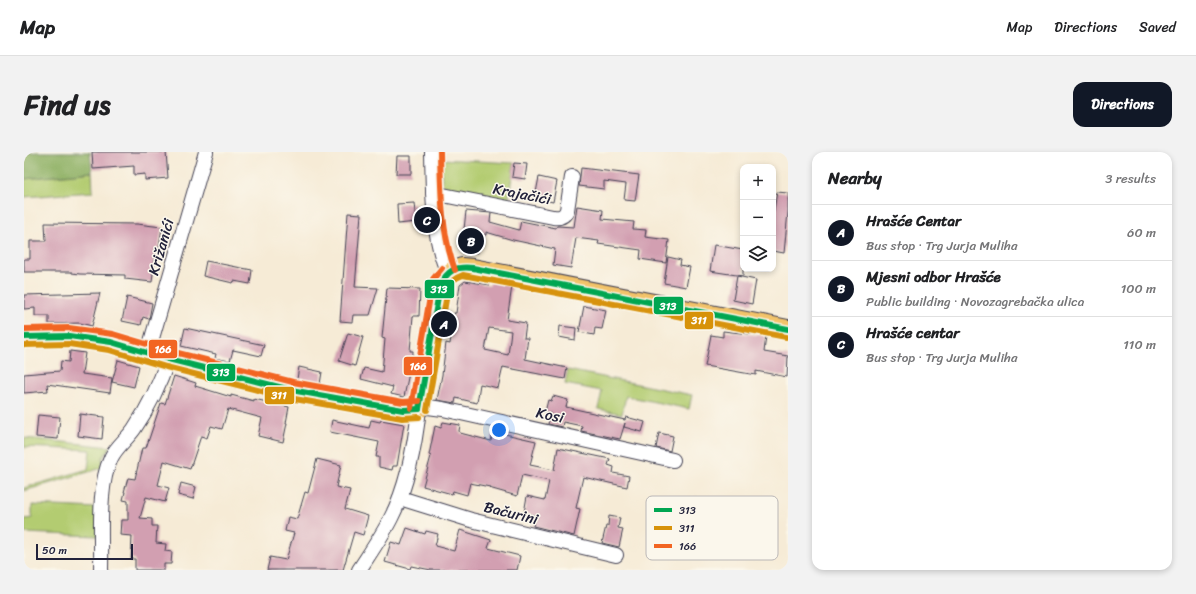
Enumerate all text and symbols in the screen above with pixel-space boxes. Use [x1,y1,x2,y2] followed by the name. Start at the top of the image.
[20,11,55,44] text: Map
[1006,15,1032,40] text: Map
[1054,15,1117,40] text: Directions
[1139,15,1176,40] text: Saved
[24,80,111,129] text: Find us
[1073,82,1172,127] button: Directions
[828,163,882,193] text: Nearby
[740,164,776,272] map controls
[740,164,776,200] button: +
[1105,167,1156,190] text: 3 results
[491,176,554,213] street label: Krajačići
[740,200,776,236] button: −
[414,205,440,235] pin: C
[866,208,961,234] text: Hrašće Centar
[141,215,182,278] street label: Križanići
[837,221,845,244] text: A
[1127,221,1156,244] text: 60 m
[458,226,484,256] pin: B
[866,234,1017,257] text: Bus stop · Trg Jurja Muliha
[740,236,776,272] button: layers
[866,264,1001,290] text: Mjesni odbor Hrašće
[837,277,845,300] text: B
[1121,277,1156,300] text: 100 m
[424,279,455,299] line badge: 313
[430,280,448,299] text: 313
[866,290,1084,313] text: Public building · Novozagrebačka ulica
[653,296,684,315] line badge: 313
[659,297,677,316] text: 313
[431,309,457,339] pin: A
[684,311,714,330] line badge: 311
[690,311,707,330] text: 311
[866,320,959,346] text: Hrašće centar
[837,333,845,356] text: C
[1123,333,1156,356] text: 110 m
[148,339,178,359] line badge: 166
[154,340,172,359] text: 166
[866,346,1017,369] text: Bus stop · Trg Jurja Muliha
[403,356,433,376] line badge: 166
[409,357,427,376] text: 166
[206,363,236,382] line badge: 313
[212,363,230,382] text: 313
[264,386,295,405] line badge: 311
[270,386,287,405] text: 311
[534,399,567,431] street label: Kosi
[489,420,509,440] your location
[481,494,542,532] street label: Bačurini
[646,496,778,560] legend
[679,501,696,520] text: 313
[679,519,695,538] text: 311
[679,537,696,556] text: 166
[42,541,67,560] text: 50 m
[36,542,133,561] scale bar

